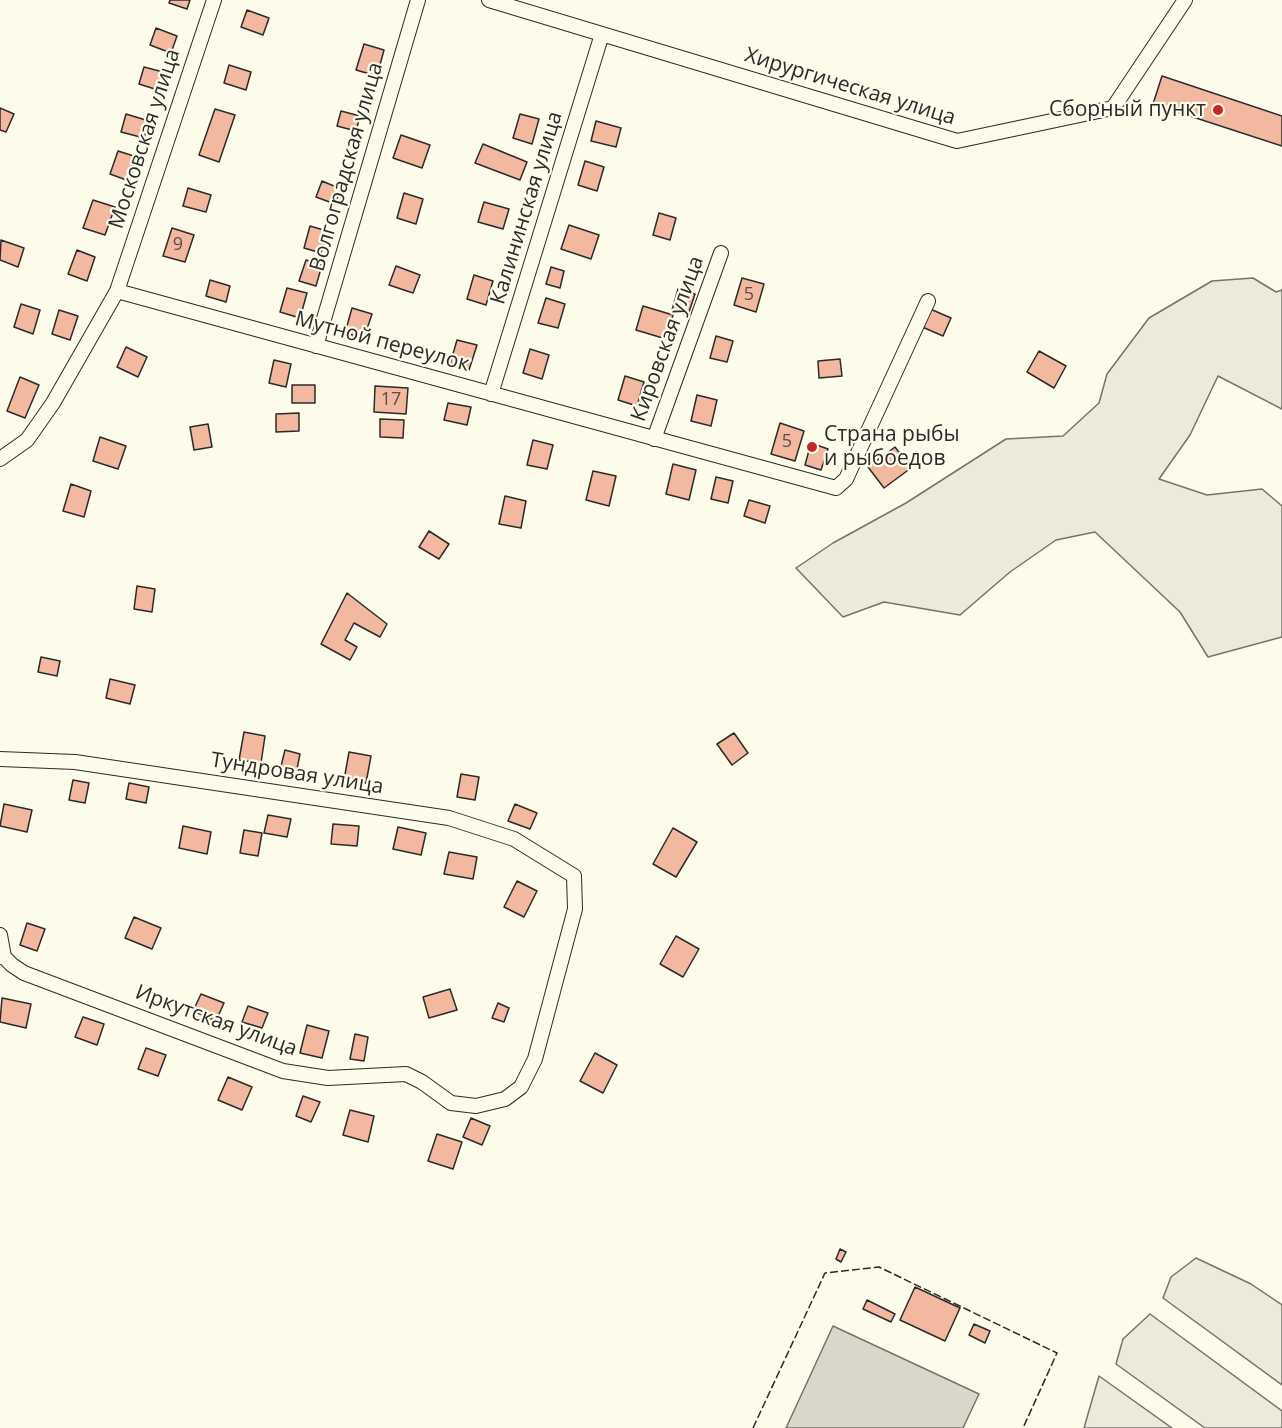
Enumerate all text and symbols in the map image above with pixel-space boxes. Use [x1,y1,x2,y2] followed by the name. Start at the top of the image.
[742,43,958,131] street label: Хирургическая улица
[104,46,186,232] street label: Московская улица
[305,60,389,274] street label: Волгоградская улица
[1049,97,1206,123] place label: Сборный пункт
[1211,103,1225,117] marker: Сборный пункт
[486,109,568,307] street label: Калининская улица
[173,234,183,256] house number: 9
[626,253,710,425] street label: Кировская улица
[744,284,754,306] house number: 5
[292,307,472,377] street label: Мутной переулок
[381,389,401,411] house number: 17
[824,422,960,472] place label: Страна рыбы и рыбоедов
[782,431,792,453] house number: 5
[805,440,819,454] marker: Страна рыбы и рыбоедов
[209,748,385,800] street label: Тундровая улица
[132,980,300,1062] street label: Иркутская улица

